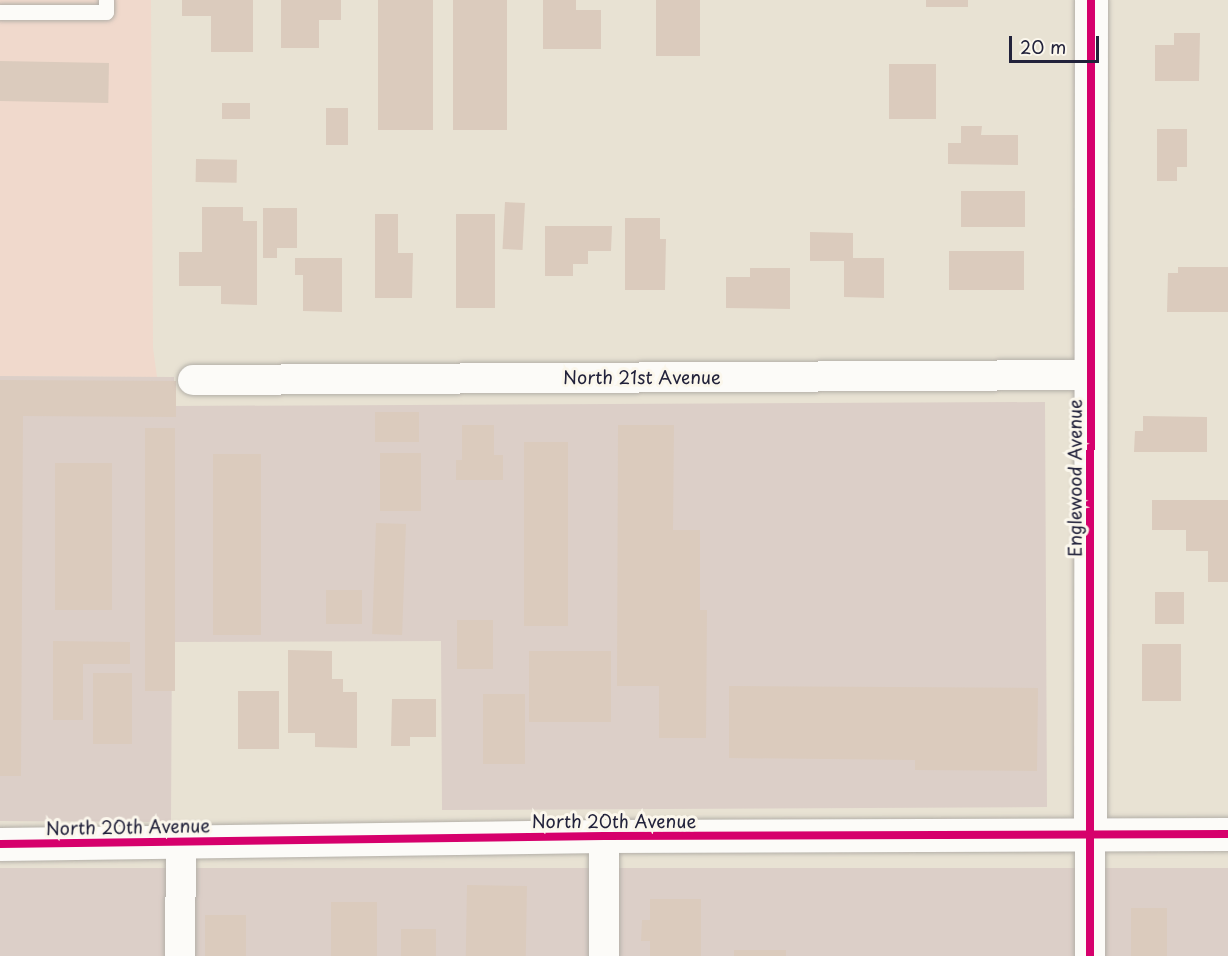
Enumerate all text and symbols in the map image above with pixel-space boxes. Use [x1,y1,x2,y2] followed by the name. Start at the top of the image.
[1012,24,1102,62] scale bar
[1020,33,1066,60] text: 20 m
[562,366,722,388] street label: North 21st Avenue
[1064,399,1086,557] street label: Englewood Avenue
[531,810,697,832] street label: North 20th Avenue
[45,815,211,839] street label: North 20th Avenue

